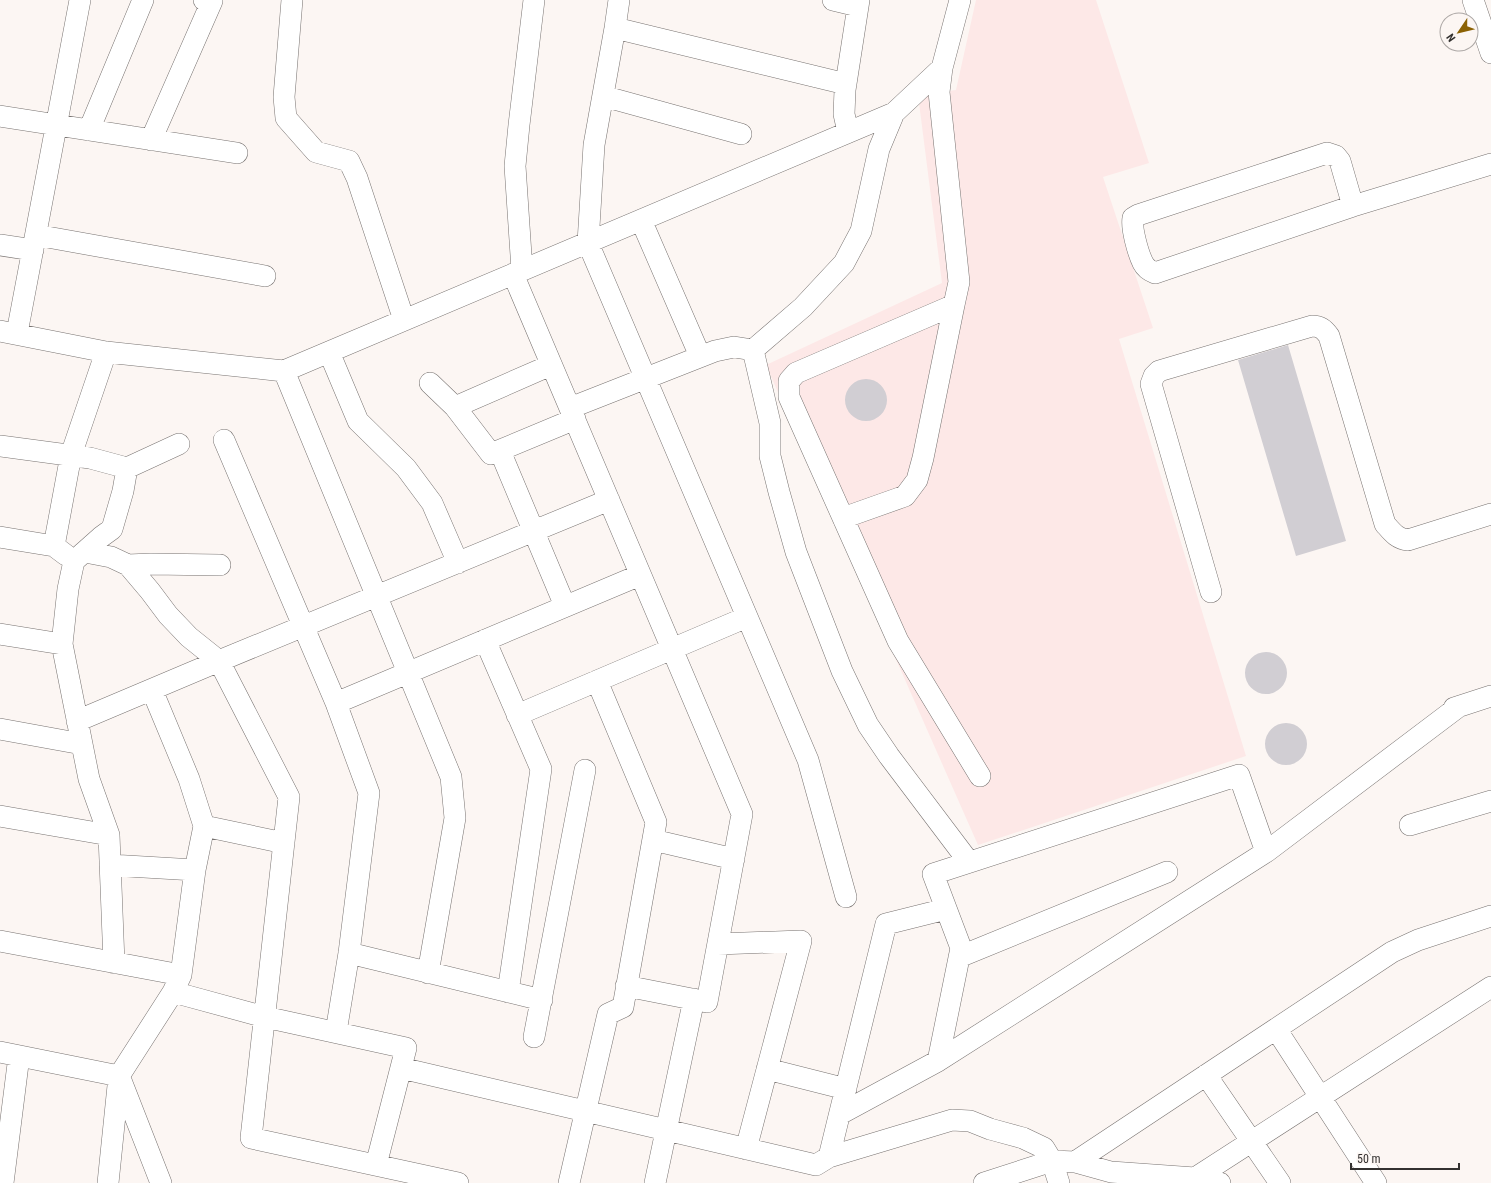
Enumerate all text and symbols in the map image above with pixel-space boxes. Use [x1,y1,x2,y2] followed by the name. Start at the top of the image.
[1439,12,1479,52] north arrow
[1444,31,1458,44] text: N
[1351,1145,1459,1171] scale bar
[1357,1152,1381,1166] text: 50 m

